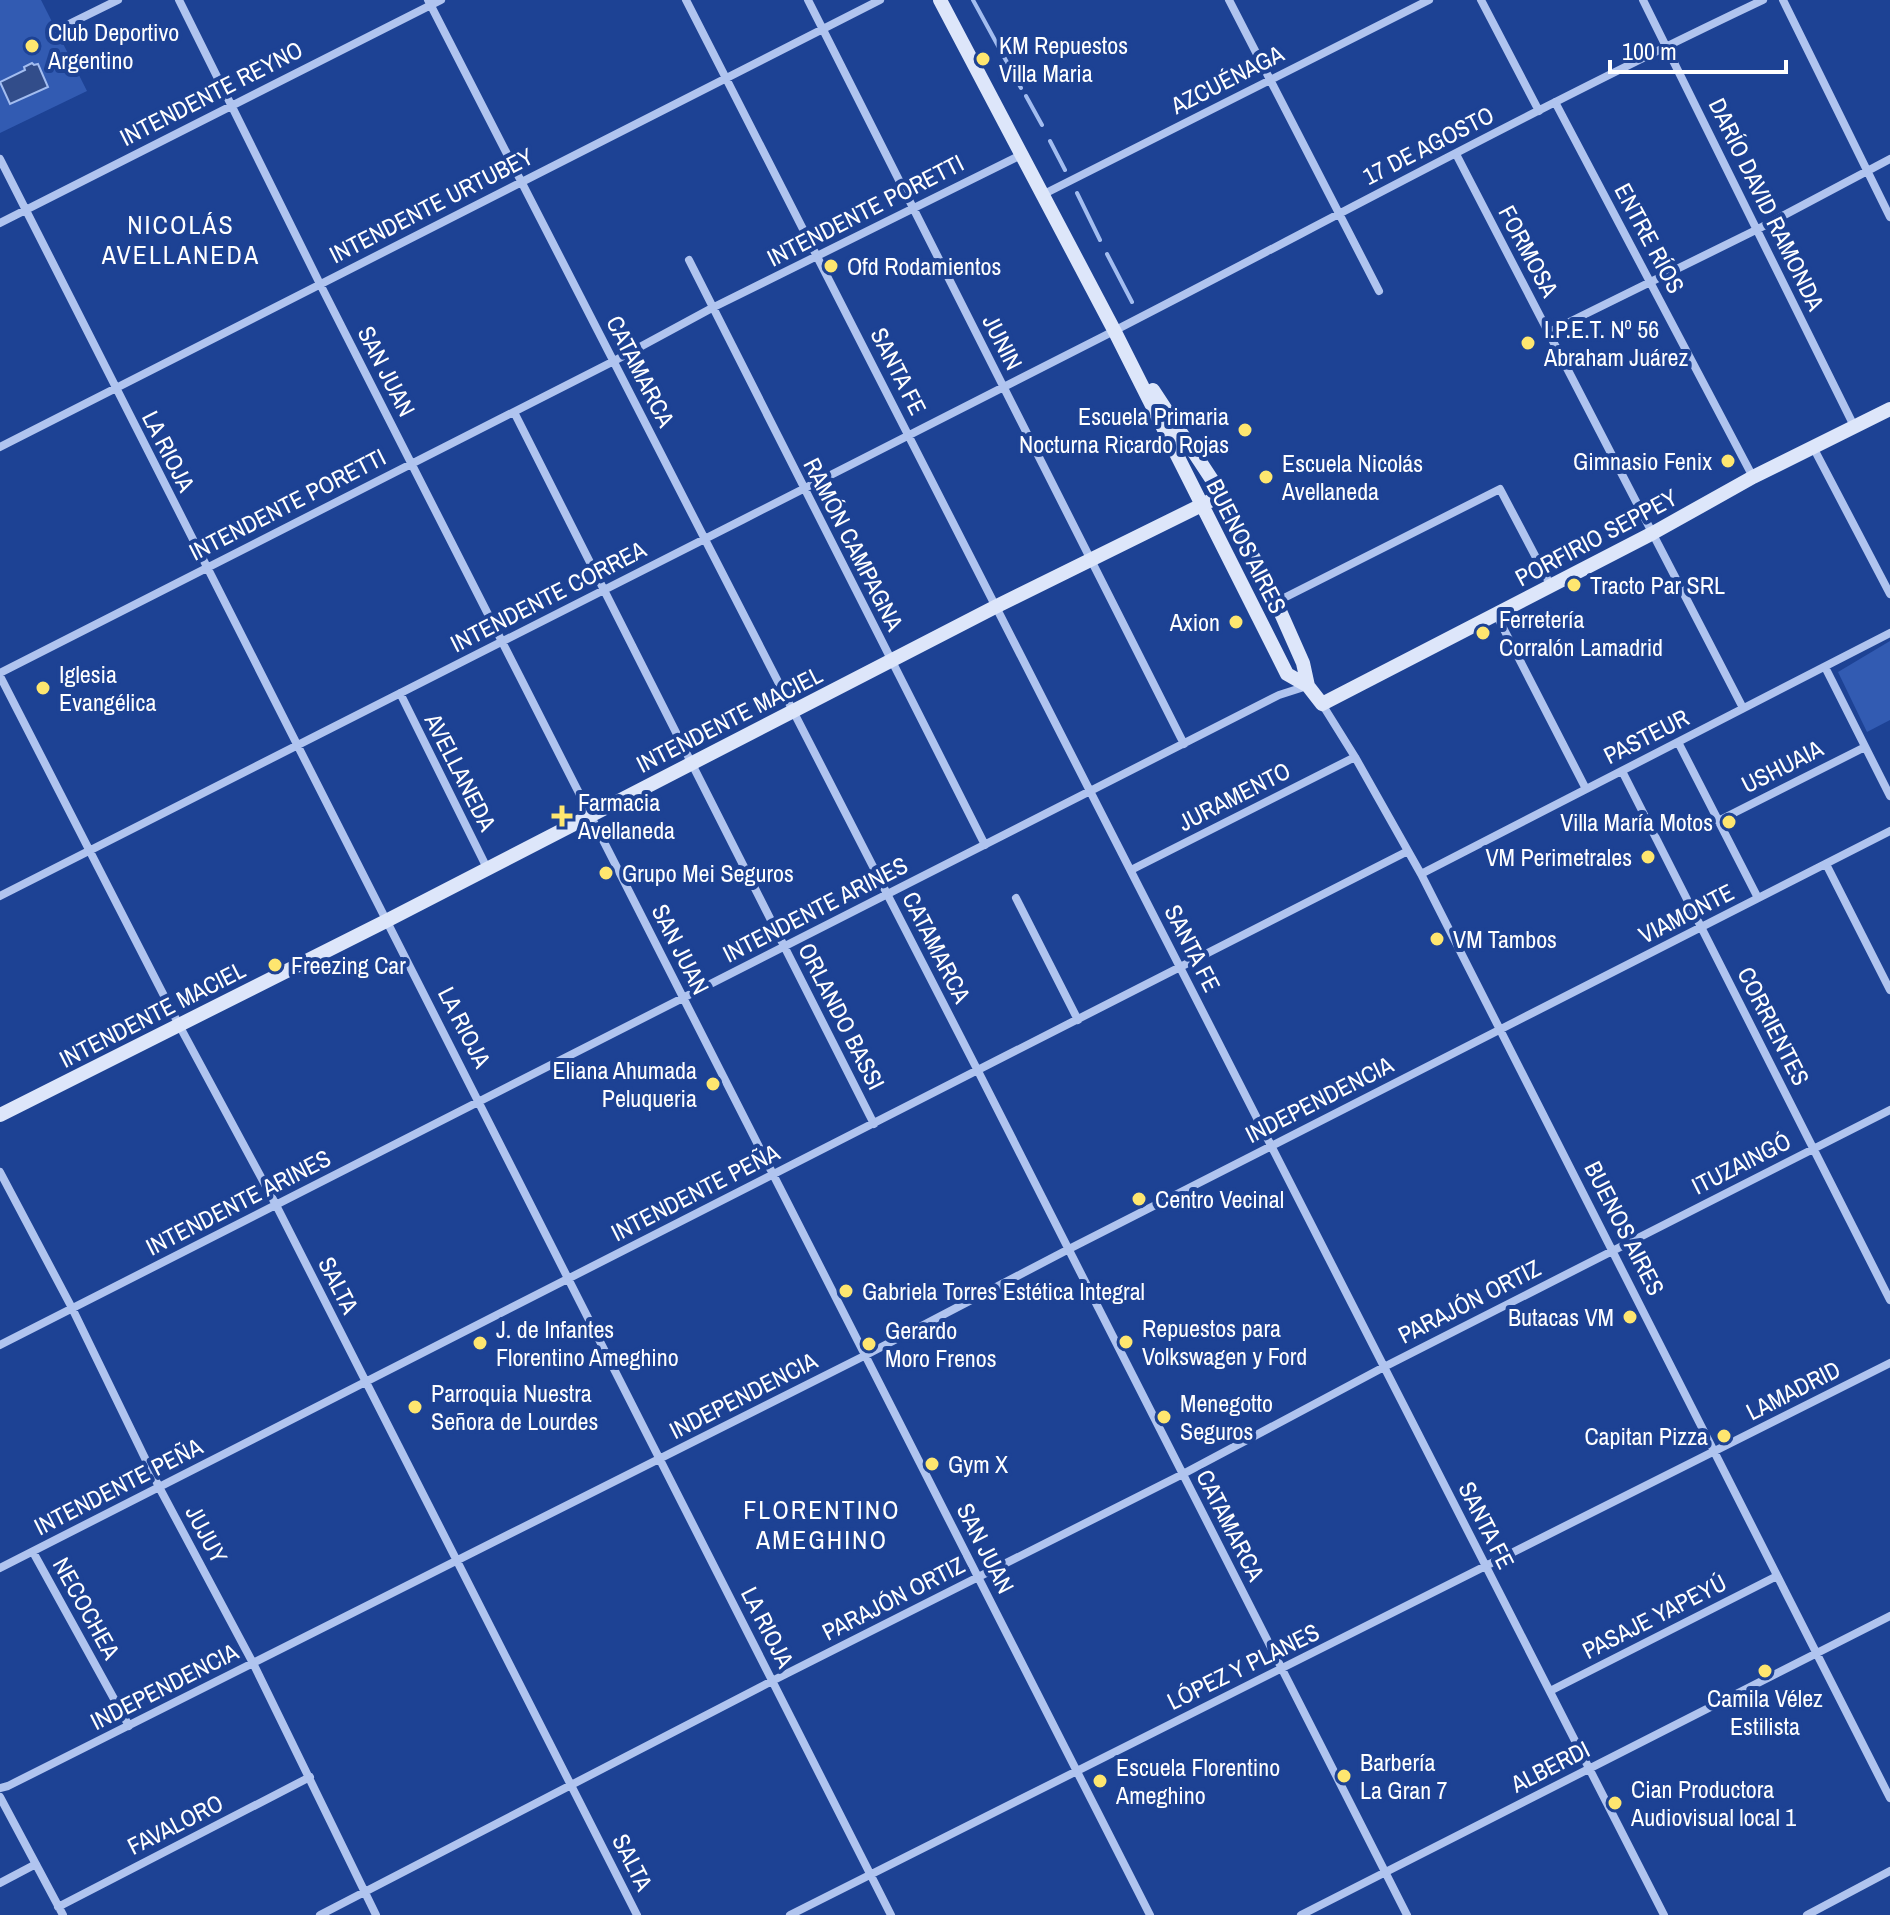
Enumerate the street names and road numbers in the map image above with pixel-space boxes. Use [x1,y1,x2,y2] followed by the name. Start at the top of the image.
[114,33,308,153] street label: INTENDENTE REYNO
[1164,37,1290,122] street label: AZCUÉNAGA
[1702,92,1833,316] street label: DARÍO DAVID RAMONDA
[1357,98,1499,192] street label: 17 DE AGOSTO
[324,140,538,270] street label: INTENDENTE URTUBEY
[761,147,969,273] street label: INTENDENTE PORETTI
[1608,177,1692,299] street label: ENTRE RÍOS
[1492,200,1567,303] street label: FORMOSA
[976,309,1030,375] street label: JUNIN
[599,310,683,433] street label: CATAMARCA
[351,320,423,422] street label: SAN JUAN
[863,322,935,420] street label: SANTA FE
[135,405,203,498] street label: LA RIOJA
[183,441,391,567] street label: INTENDENTE PORETTI
[797,452,912,637] street label: RAMÓN CAMPAGNA
[1199,473,1295,619] street label: BUENOS AIRES
[1509,481,1683,593] street label: PORFIRIO SEPPEY
[445,532,652,659] street label: INTENDENTE CORREA
[631,658,827,780] street label: INTENDENTE MACIEL
[1598,701,1694,771] street label: PASTEUR
[417,707,505,837] street label: AVELLANEDA
[1736,731,1829,800] street label: USHUAIA
[1172,754,1296,838] street label: JURAMENTO
[717,849,913,969] street label: INTENDENTE ARINES
[1633,875,1739,951] street label: VIAMONTE
[895,886,979,1009] street label: CATAMARCA
[645,898,717,1000] street label: SAN JUAN
[1157,899,1229,997] street label: SANTA FE
[791,937,893,1095] street label: ORLANDO BASSI
[54,953,250,1075] street label: INTENDENTE MACIEL
[1730,961,1818,1091] street label: CORRIENTES
[431,981,499,1074] street label: LA RIOJA
[1240,1048,1399,1150] street label: INDEPENDENCIA
[1686,1124,1796,1202] street label: ITUZAINGÓ
[605,1135,785,1248] street label: INTENDENTE PEÑA
[140,1142,336,1262] street label: INTENDENTE ARINES
[1577,1155,1673,1301] street label: BUENOS AIRES
[311,1251,367,1320] street label: SALTA
[1392,1251,1546,1351] street label: PARAJÓN ORTIZ
[664,1344,823,1446] street label: INDEPENDENCIA
[1740,1353,1846,1427] street label: LAMADRID
[28,1429,208,1542] street label: INTENDENTE PEÑA
[1189,1464,1273,1587] street label: CATAMARCA
[1451,1476,1523,1574] street label: SANTA FE
[950,1497,1022,1599] street label: SAN JUAN
[178,1499,236,1569] street label: JUJUY
[816,1548,970,1648] street label: PARAJÓN ORTIZ
[46,1551,128,1665] street label: NECOCHEA
[1577,1566,1731,1666] street label: PASAJE YAPEYÚ
[734,1581,802,1674] street label: LA RIOJA
[1162,1615,1324,1717] street label: LÓPEZ Y PLANES
[85,1635,244,1737] street label: INDEPENDENCIA
[1504,1733,1595,1800] street label: ALBERDI
[122,1786,228,1862] street label: FAVALORO
[605,1828,661,1897] street label: SALTA

